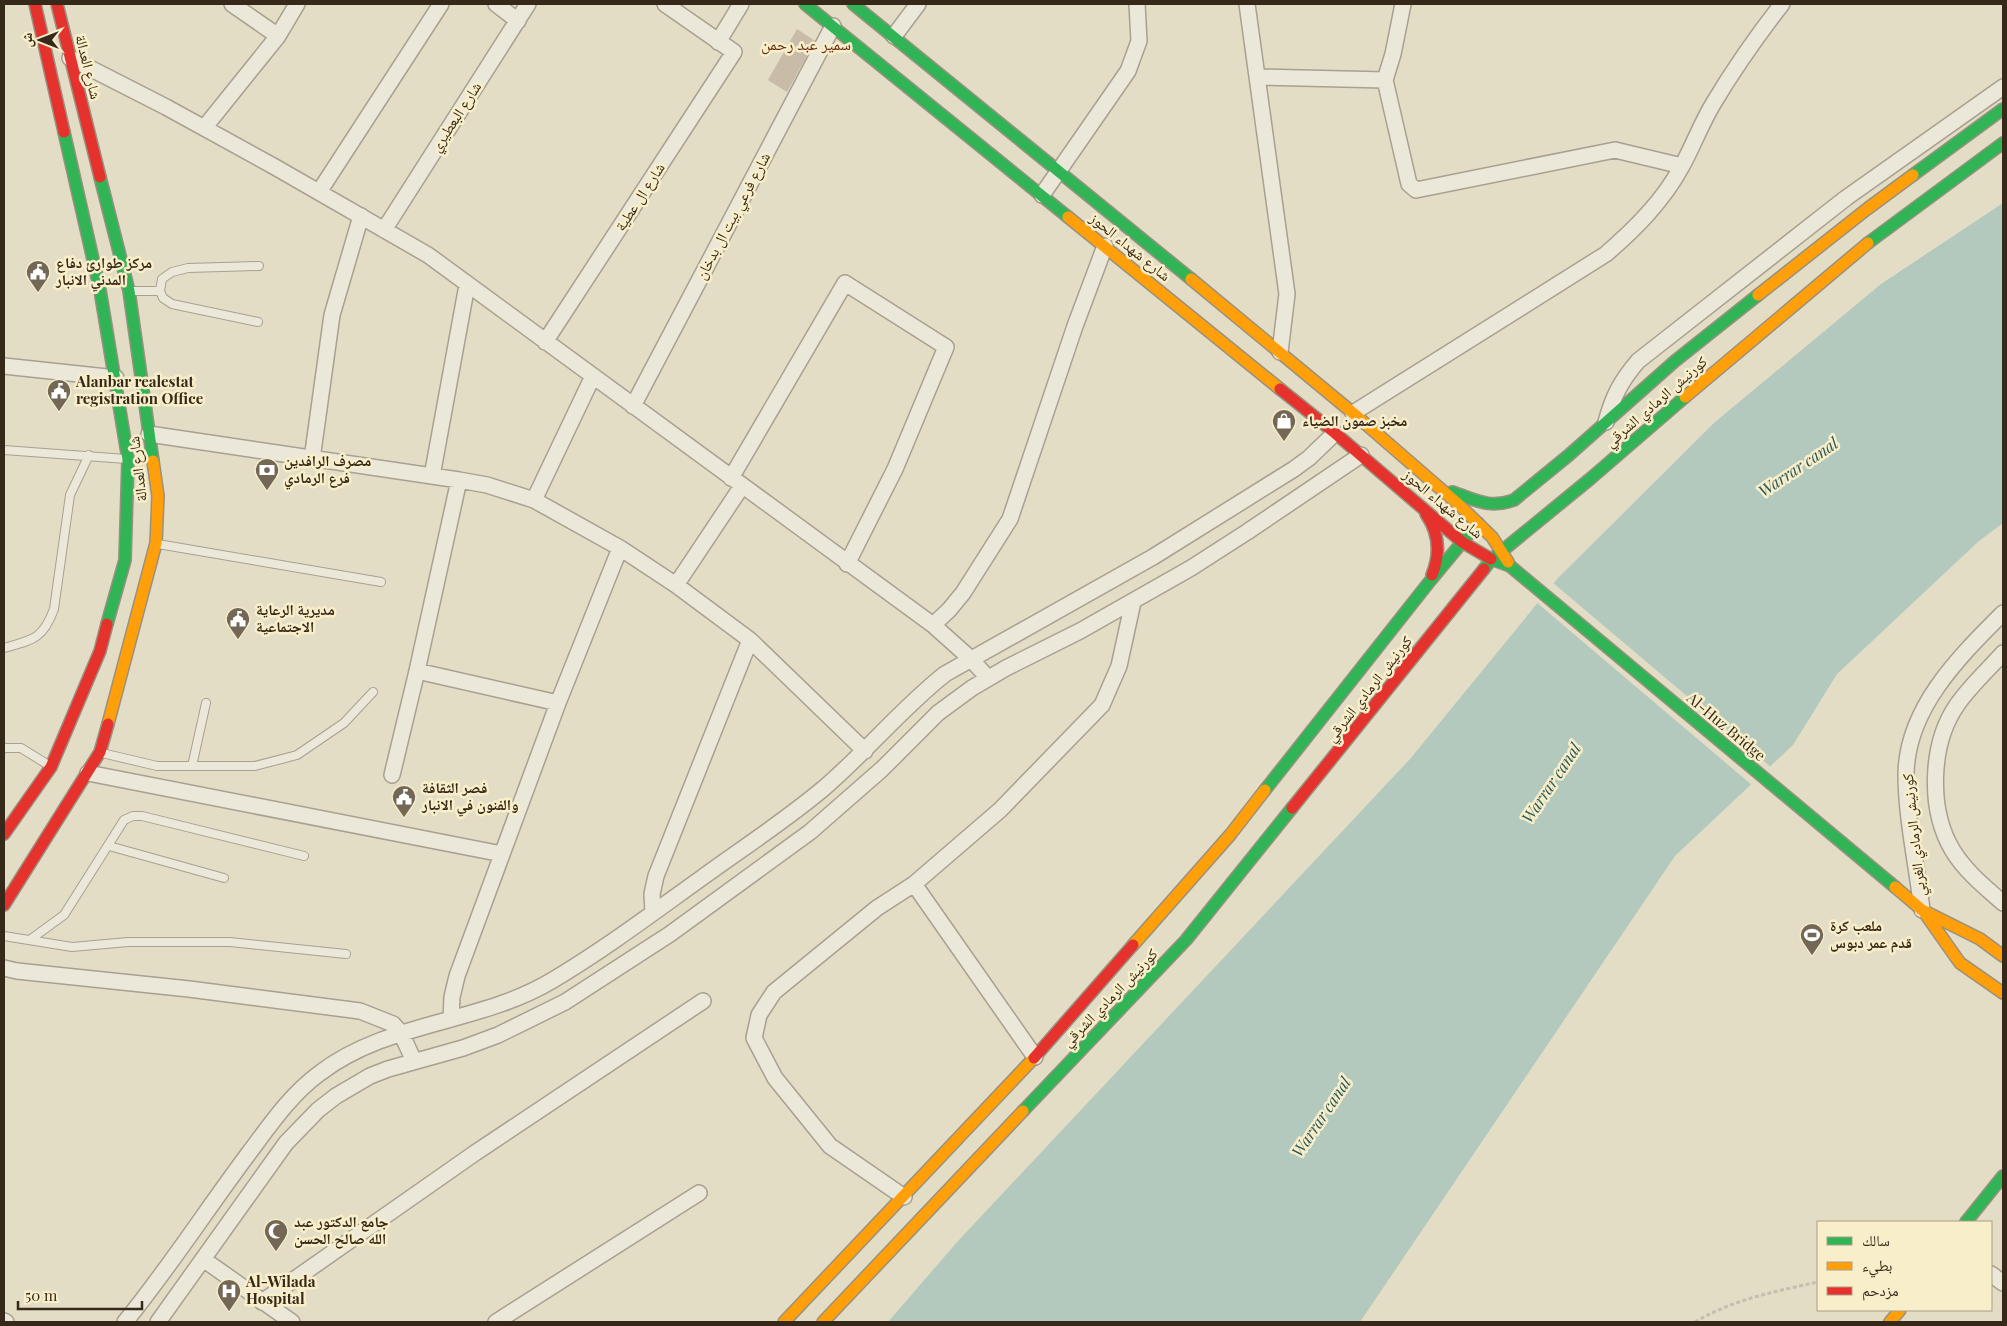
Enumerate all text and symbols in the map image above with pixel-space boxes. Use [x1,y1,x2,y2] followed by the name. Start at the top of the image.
[15,15,65,65] north arrow
[17,32,36,47] text: ش
[70,32,107,101] street label: شارع العدالة
[761,33,851,55] district label: سمير عبد رحمن
[425,77,488,157] street label: شارع البعطيري
[690,148,777,284] street label: شارع فرعي بيت ال بدخان
[610,158,670,235] street label: شارع ال عطية
[1085,207,1175,286] street label: شارع شهداء الحوز
[55,252,152,292] place label: مركز طوارئ دفاع المدني الانبار
[25,259,51,293] public building icon: مركز طوارئ دفاع المدني الانبار
[1600,351,1713,453] street label: كورنيش الرمادي الشرقي
[75,371,204,408] place label: Alanbar realestat registration Office
[46,378,72,412] public building icon: Alanbar realestat registration Office
[1271,408,1297,442] shop icon: مخبز صمون الضياء
[1302,410,1407,430] place label: مخبز صمون الضياء
[1754,432,1842,501] water label: Warrar canal
[123,435,152,503] street label: شارع العدالة
[284,450,371,490] place label: مصرف الرافدين فرع الرمادي
[254,457,280,491] bank icon: مصرف الرافدين فرع الرمادي
[1398,463,1488,543] street label: شارع شهداء الحوز
[256,599,335,636] place label: مديرية الرعاية الاجتماعية
[225,606,251,640] public building icon: مديرية الرعاية الاجتماعية
[1320,631,1418,747] street label: كورنيش الرمادي الشرقي
[1683,687,1770,765] street label: Al-Huz Bridge
[1516,738,1585,827] water label: Warrar canal
[1897,772,1932,898] street label: كورنيش الرمادي الغربي
[421,777,519,817] place label: فصر الثقافة والفنون في الانبار
[391,784,417,818] public building icon: فصر الثقافة والفنون في الانبار
[1830,915,1912,953] place label: ملعب كرة قدم عمر دبوس
[1799,922,1825,956] sports icon: ملعب كرة قدم عمر دبوس
[1057,944,1164,1053] street label: كورنيش الرمادي الشرقي
[1286,1072,1355,1161] water label: Warrar canal
[294,1211,389,1249] place label: جامع الدكتور عبد الله صالح الحسن
[263,1218,289,1252] mosque icon: جامع الدكتور عبد الله صالح الحسن
[1817,1221,1992,1311] legend
[1862,1230,1890,1250] text: سالك
[1862,1255,1892,1278] text: بطيء
[245,1271,316,1308] place label: Al-Wilada Hospital
[18,1278,141,1310] scale bar
[216,1278,242,1312] hospital icon: Al-Wilada Hospital
[1862,1280,1899,1301] text: مزدحم
[25,1285,58,1305] text: 50 m

